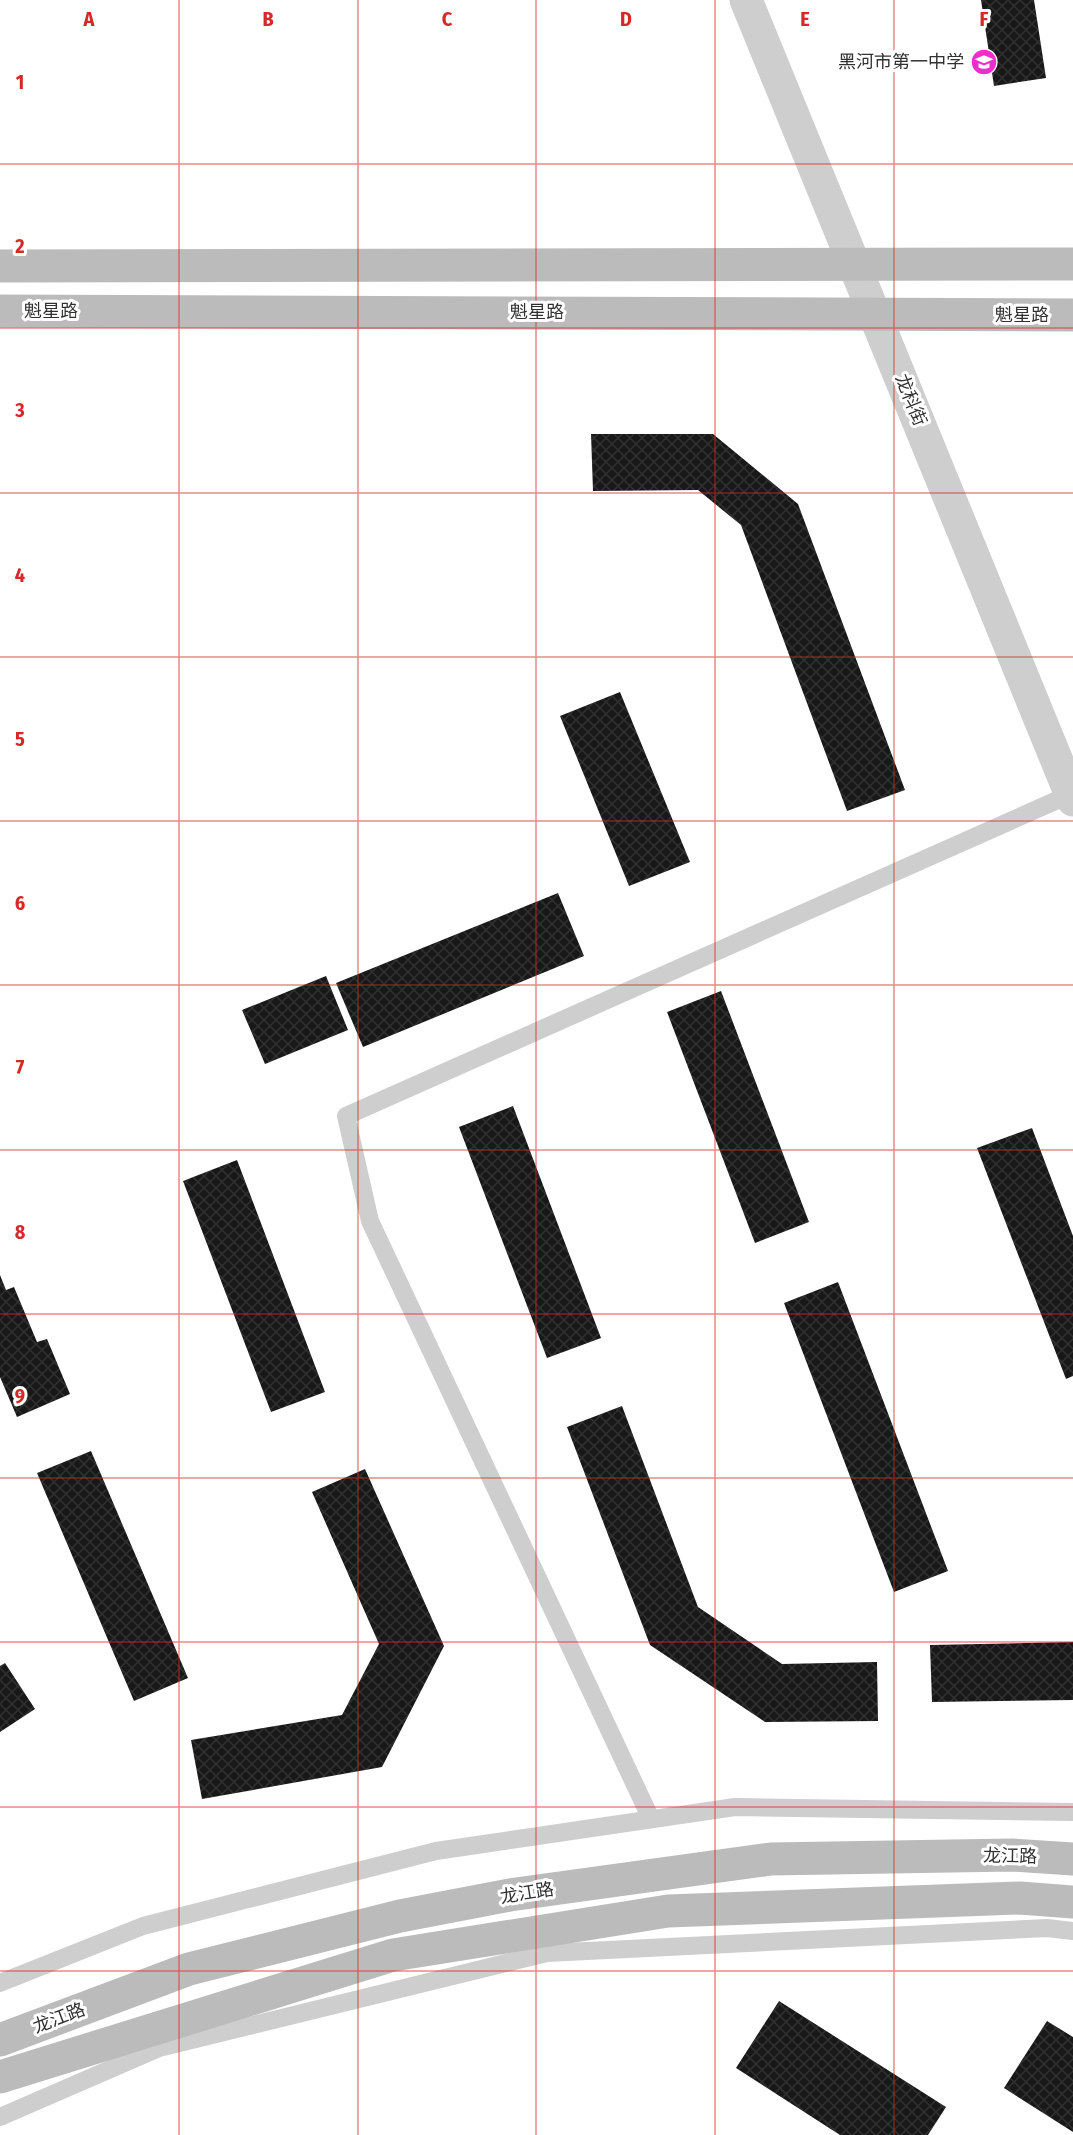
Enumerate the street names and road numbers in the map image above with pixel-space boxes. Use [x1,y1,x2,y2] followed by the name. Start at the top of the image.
[24,300,78,322] street label: 魁星路
[510,301,564,323] street label: 魁星路
[995,304,1049,326] street label: 魁星路
[891,371,931,429] street label: 龙科街
[983,1845,1037,1867] street label: 龙江路
[499,1878,555,1908] street label: 龙江路
[30,1998,88,2038] street label: 龙江路

